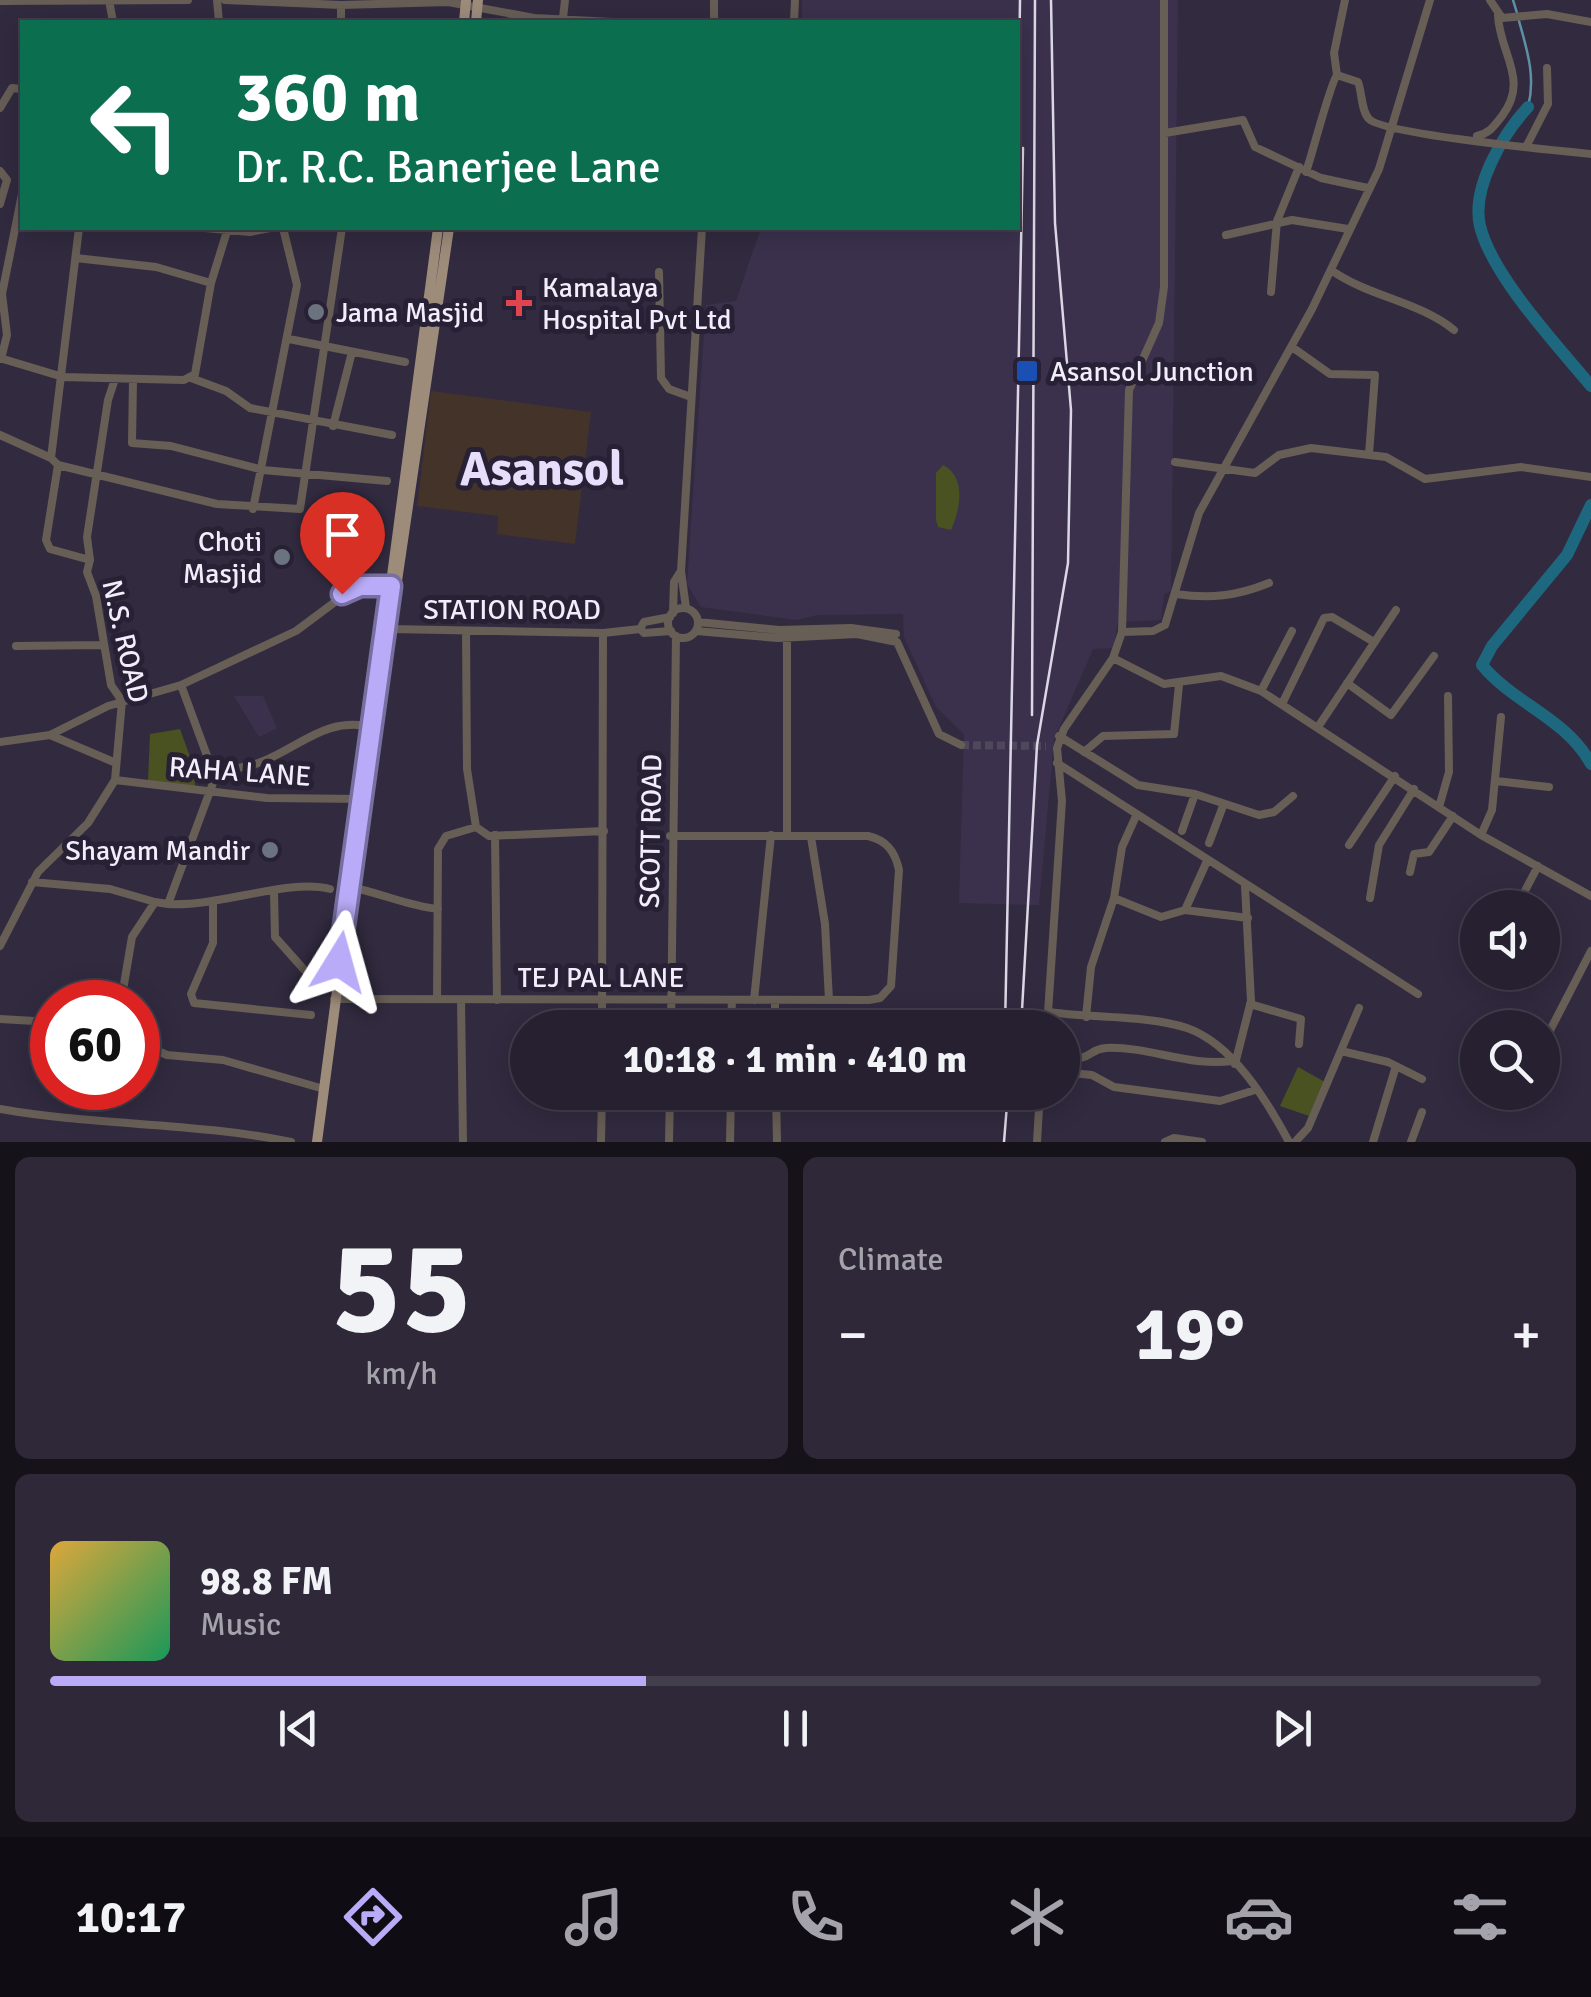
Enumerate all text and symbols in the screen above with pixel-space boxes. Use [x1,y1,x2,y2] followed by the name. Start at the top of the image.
[235,54,420,140] text: 360 m
[70,60,200,190] icon: left
[235,140,661,195] text: Dr. R.C. Banerjee Lane
[542,271,732,337] place label: Kamalaya Hospital Pvt Ltd
[506,290,532,316] marker: Kamalaya Hospital Pvt Ltd
[336,296,484,330] place label: Jama Masjid
[305,301,327,323] marker: Jama Masjid
[1050,355,1254,389] place label: Asansol Junction
[1014,358,1040,384] marker: Asansol Junction
[460,440,624,499] district label: Asansol
[300,492,385,595] pin
[315,507,370,562] icon: arrive
[183,525,262,591] place label: Choti Masjid
[271,546,293,568] marker: Choti Masjid
[94,576,156,706] street label: N.S. ROAD
[423,593,601,627] street label: STATION ROAD
[168,750,312,794] street label: RAHA LANE
[633,754,669,908] street label: SCOTT ROAD
[65,834,251,868] place label: Shayam Mandir
[259,839,281,861] marker: Shayam Mandir
[1460,890,1560,1110] map controls
[1460,890,1560,990] button: sound
[287,910,391,1014] position arrow
[518,961,684,995] street label: TEJ PAL LANE
[30,980,160,1110] speed limit sign: 60
[1460,1010,1560,1110] button: search
[623,1036,967,1083] text: 10:18 · 1 min · 410 m
[331,1209,472,1369] text: 55
[838,1240,944,1279] text: Climate
[1134,1288,1245,1381] text: 19°
[838,1301,868,1369] text: −
[1511,1301,1541,1369] text: +
[365,1354,438,1393] text: km/h
[200,1558,333,1605] text: 98.8 FM
[200,1605,281,1644] text: Music
[271,1701,326,1756] icon: previous
[768,1701,823,1756] icon: pause
[1265,1701,1320,1756] icon: next
[338,1882,408,1952] icon: directions
[559,1882,629,1952] icon: music
[781,1882,851,1952] icon: phone
[1002,1882,1072,1952] icon: climate
[1224,1882,1294,1952] icon: car
[1445,1882,1515,1952] icon: filters
[76,1890,186,1945] text: 10:17

